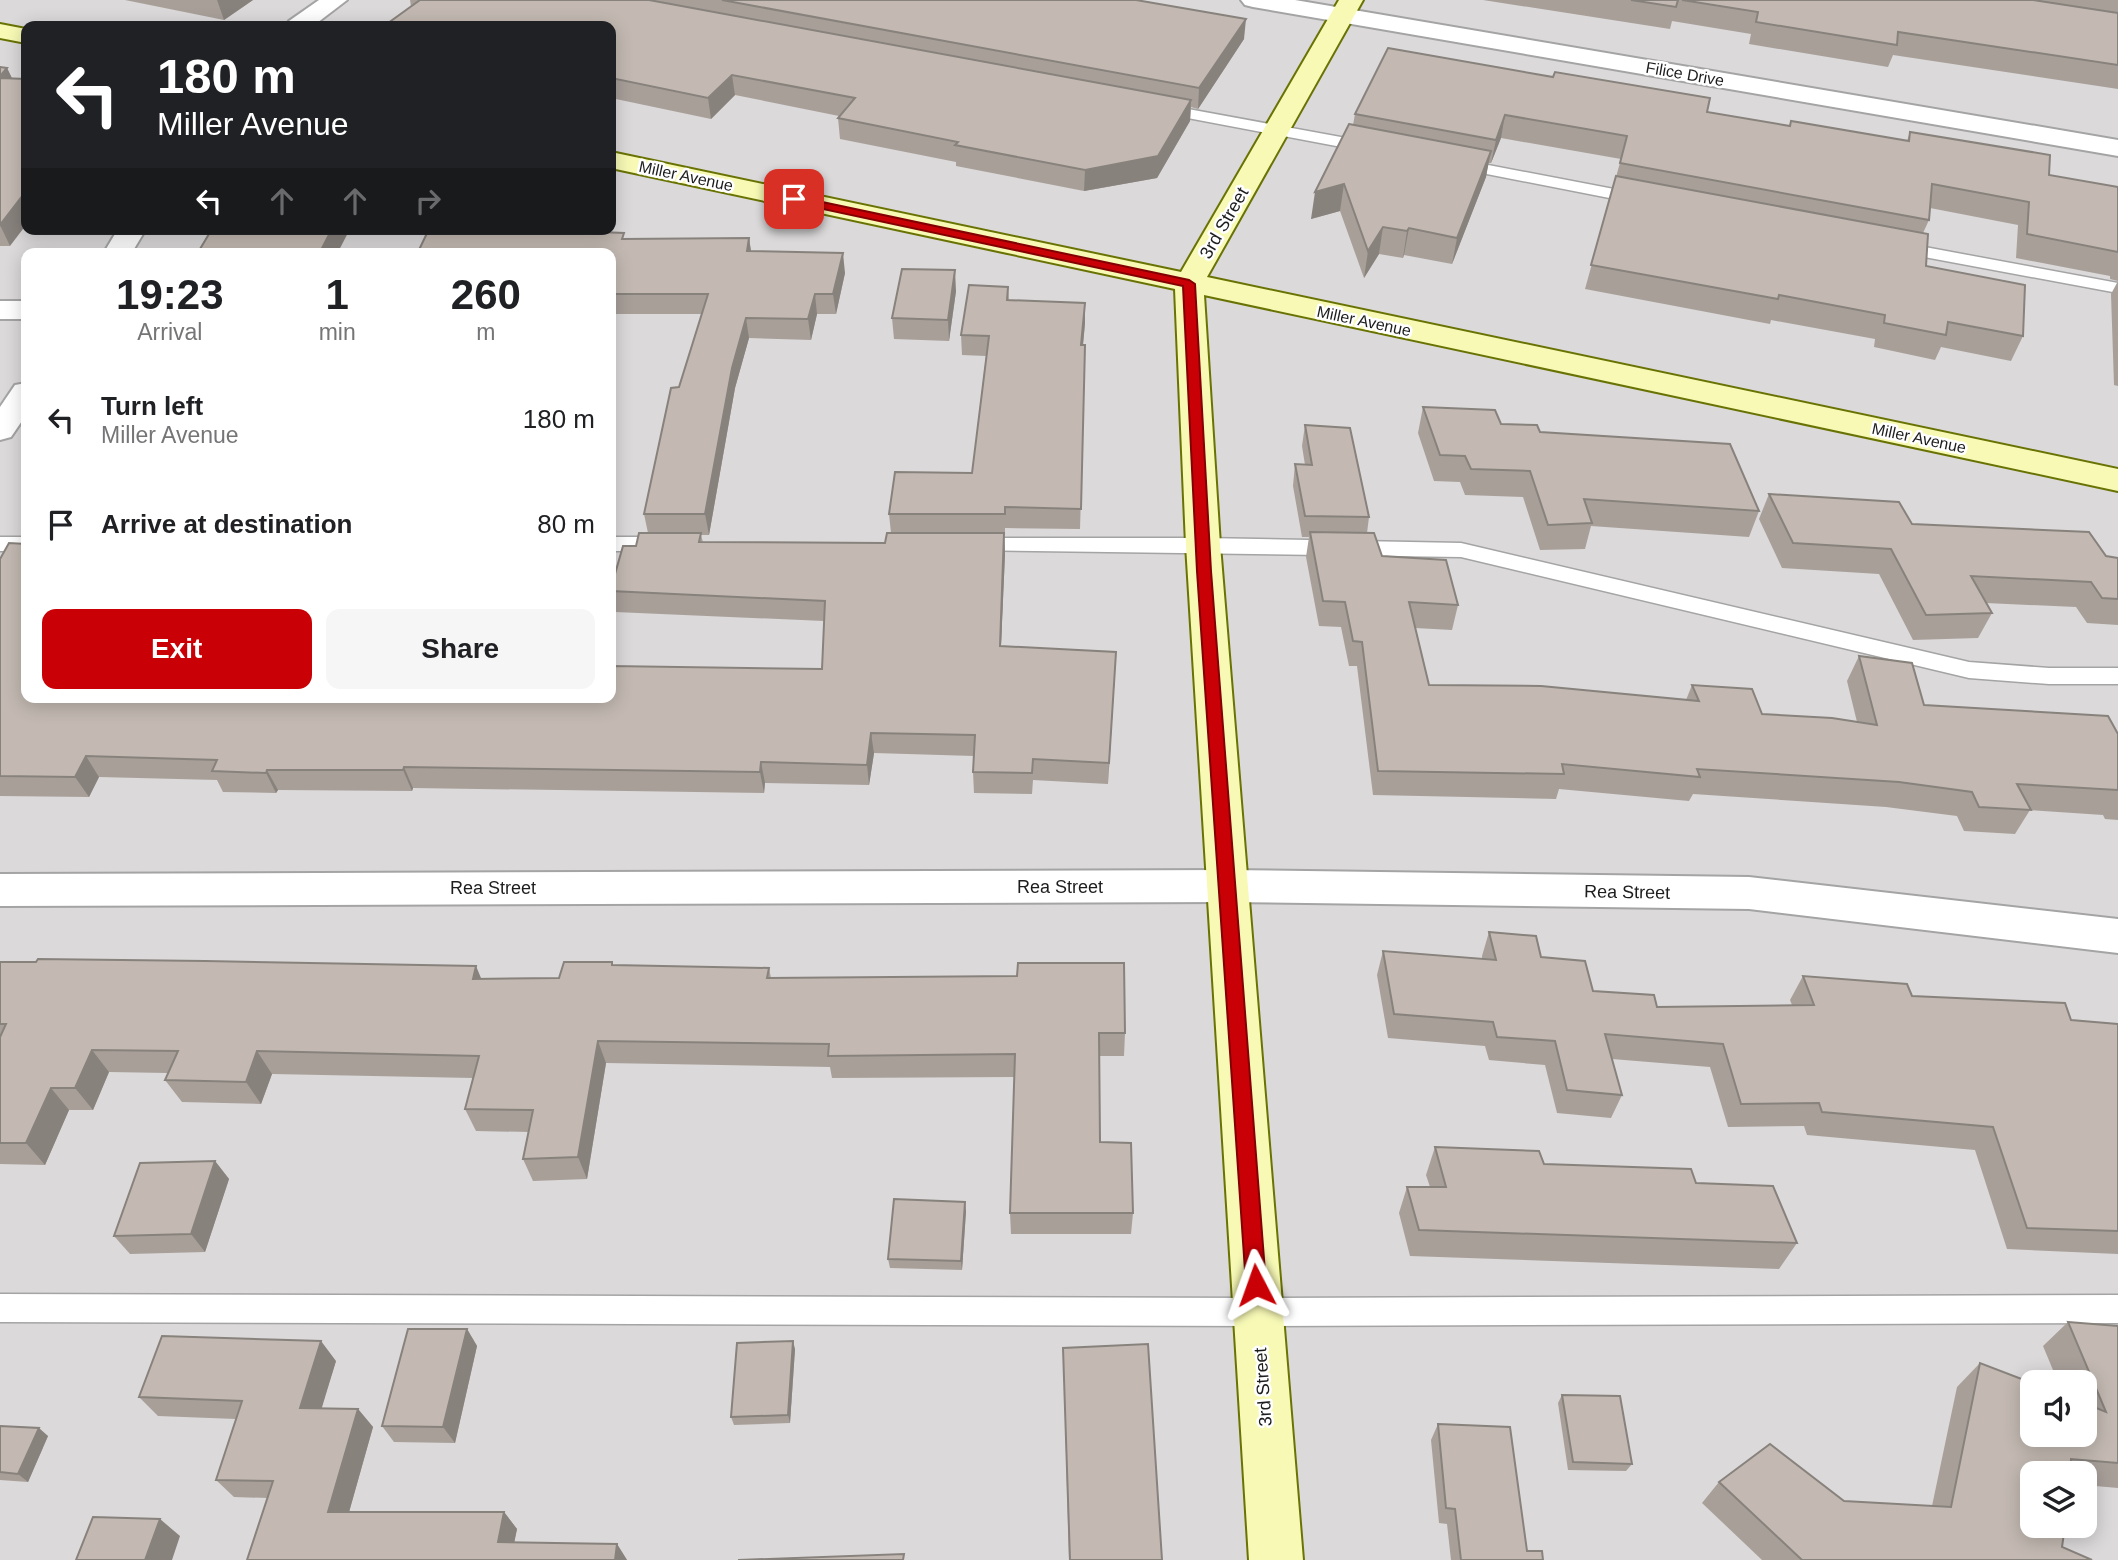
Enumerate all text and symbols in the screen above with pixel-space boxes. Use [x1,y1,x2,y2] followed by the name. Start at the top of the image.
[42,49,133,140] icon: left
[157,49,296,103] text: 180 m
[1645,59,1726,89] street label: Filice Drive
[157,106,349,142] text: Miller Avenue
[637,158,735,194] street label: Miller Avenue
[764,169,824,229] pin
[775,180,813,218] icon: arrive
[190,182,228,220] icon: left
[263,182,301,220] icon: ahead
[336,182,374,220] icon: ahead
[409,182,447,220] icon: right
[1196,184,1252,262] street label: 3rd Street
[116,271,224,318] text: 19:23
[325,271,349,318] text: 1
[451,271,521,318] text: 260
[1315,303,1413,339] street label: Miller Avenue
[137,319,202,345] text: Arrival
[319,319,356,345] text: min
[476,319,495,345] text: m
[101,391,203,421] text: Turn left
[42,401,80,439] icon: left
[523,404,595,434] text: 180 m
[1870,420,1968,456] street label: Miller Avenue
[101,422,239,448] text: Miller Avenue
[42,506,80,544] icon: arrive
[101,509,352,539] text: Arrive at destination
[537,509,595,539] text: 80 m
[42,609,312,689] button: Exit
[326,609,595,689] button: Share
[1017,877,1103,897] street label: Rea Street
[450,878,536,898] street label: Rea Street
[1584,881,1670,903] street label: Rea Street
[1219,1248,1293,1322] position arrow
[1250,1347,1276,1427] street label: 3rd Street
[2020,1370,2097,1538] map controls
[2020,1370,2097,1447] button: sound
[2020,1461,2097,1538] button: layers

